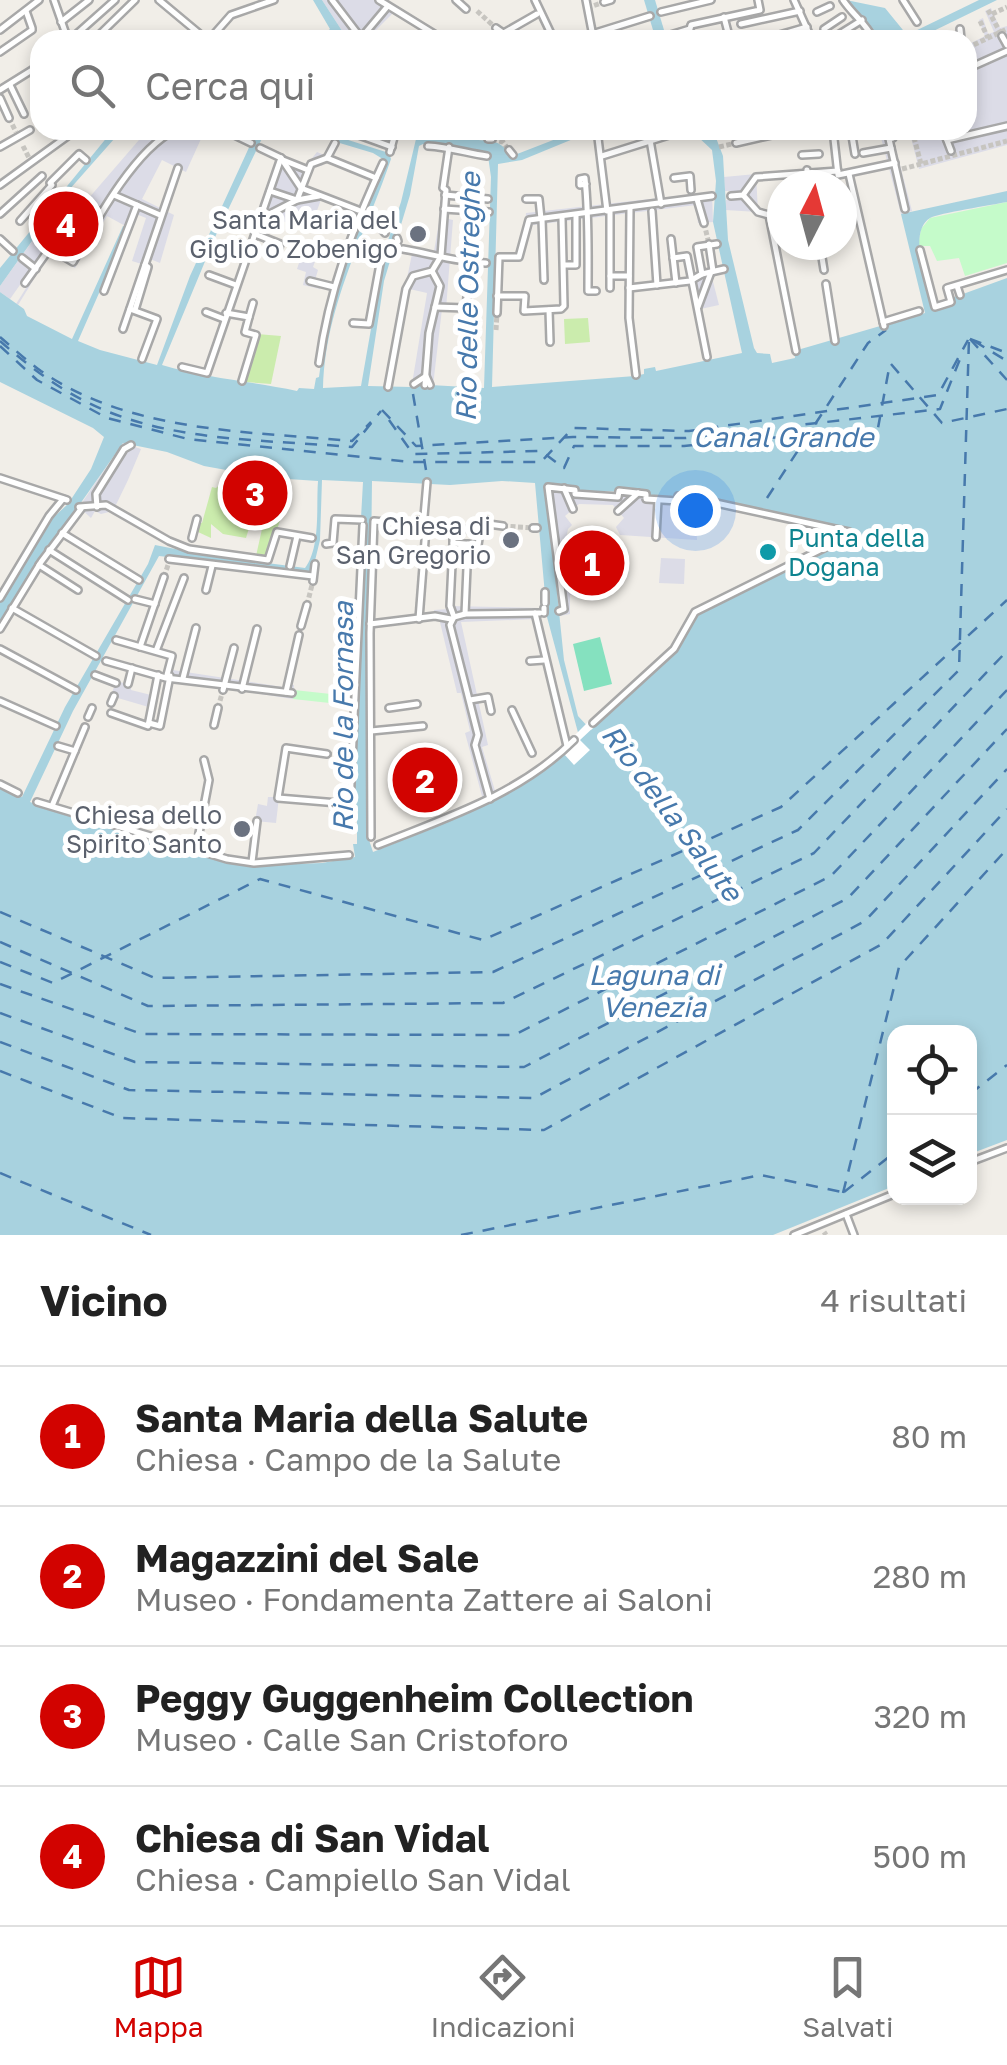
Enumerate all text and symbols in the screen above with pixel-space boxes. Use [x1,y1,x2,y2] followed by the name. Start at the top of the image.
[30,30,977,140] search box
[65,58,120,113] icon: search
[145,63,316,108] text: Cerca qui
[449,170,486,422] water label: Rio delle Ostreghe
[767,170,857,260] north arrow
[34,186,98,262] pin: 4
[189,204,398,264] place label: Santa Maria del Giglio o Zobenigo
[407,223,429,245] marker: Santa Maria del Giglio o Zobenigo
[693,420,875,453] water label: Canal Grande
[222,456,288,530] pin: 3
[670,485,721,536] your location
[336,510,491,570] place label: Chiesa di San Gregorio
[788,522,925,582] place label: Punta della Dogana
[560,526,624,600] pin: 1
[500,529,522,551] marker: Chiesa di San Gregorio
[757,541,779,563] marker: Punta della Dogana
[326,601,359,832] water label: Rio de la Fornasa
[596,718,750,909] water label: Rio della Salute
[392,742,458,818] pin: 2
[66,799,222,859] place label: Chiesa dello Spirito Santo
[231,818,253,840] marker: Chiesa dello Spirito Santo
[589,958,723,1023] water label: Laguna di Venezia
[887,1025,977,1205] map controls
[887,1025,977,1115] button: locate
[887,1115,977,1205] button: layers
[40,1275,168,1325] text: Vicino
[821,1281,967,1319] text: 4 risultati
[135,1395,588,1440] text: Santa Maria della Salute
[64,1417,81,1455] text: 1
[891,1417,967,1455] text: 80 m
[135,1440,561,1478] text: Chiesa · Campo de la Salute
[135,1535,479,1580] text: Magazzini del Sale
[63,1557,82,1595] text: 2
[873,1557,967,1595] text: 280 m
[135,1580,713,1618] text: Museo · Fondamenta Zattere ai Saloni
[135,1675,694,1720] text: Peggy Guggenheim Collection
[63,1697,82,1735] text: 3
[874,1697,967,1735] text: 320 m
[135,1720,568,1758] text: Museo · Calle San Cristoforo
[135,1815,489,1860] text: Chiesa di San Vidal
[62,1837,83,1875] text: 4
[872,1837,967,1875] text: 500 m
[135,1860,571,1898] text: Chiesa · Campiello San Vidal
[113,1950,204,2043] tab: Mappa
[430,1950,576,2043] tab: Indicazioni
[802,1950,894,2043] tab: Salvati

